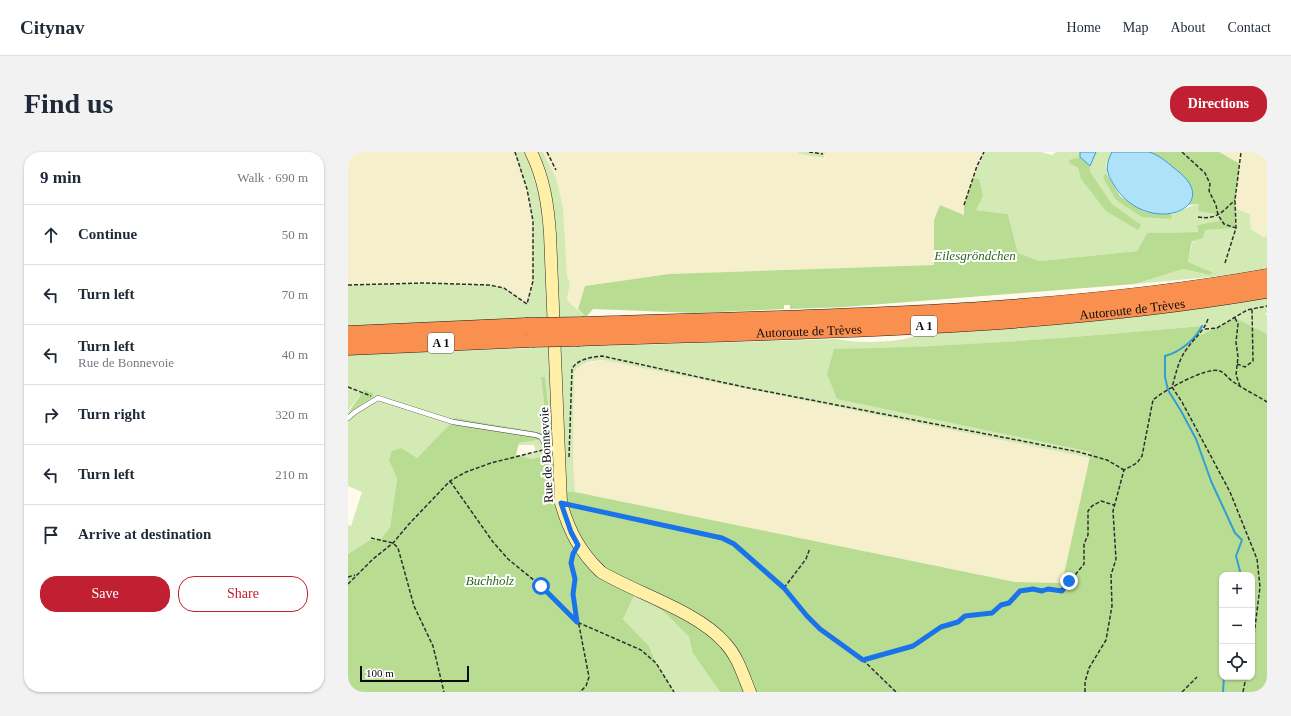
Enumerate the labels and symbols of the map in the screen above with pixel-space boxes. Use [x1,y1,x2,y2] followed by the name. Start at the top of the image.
[933,248,1016,263] park label: Eilesgröndchen
[1079,295,1186,322] street label: Autoroute de Trèves
[911,316,937,336] road number: A 1
[756,321,862,340] street label: Autoroute de Trèves
[428,333,454,353] road number: A 1
[536,406,556,503] street label: Rue de Bonnevoie
[1060,572,1078,590] route end
[466,573,514,588] park label: Buchholz
[532,577,550,595] route start
[360,664,469,683] scale bar

